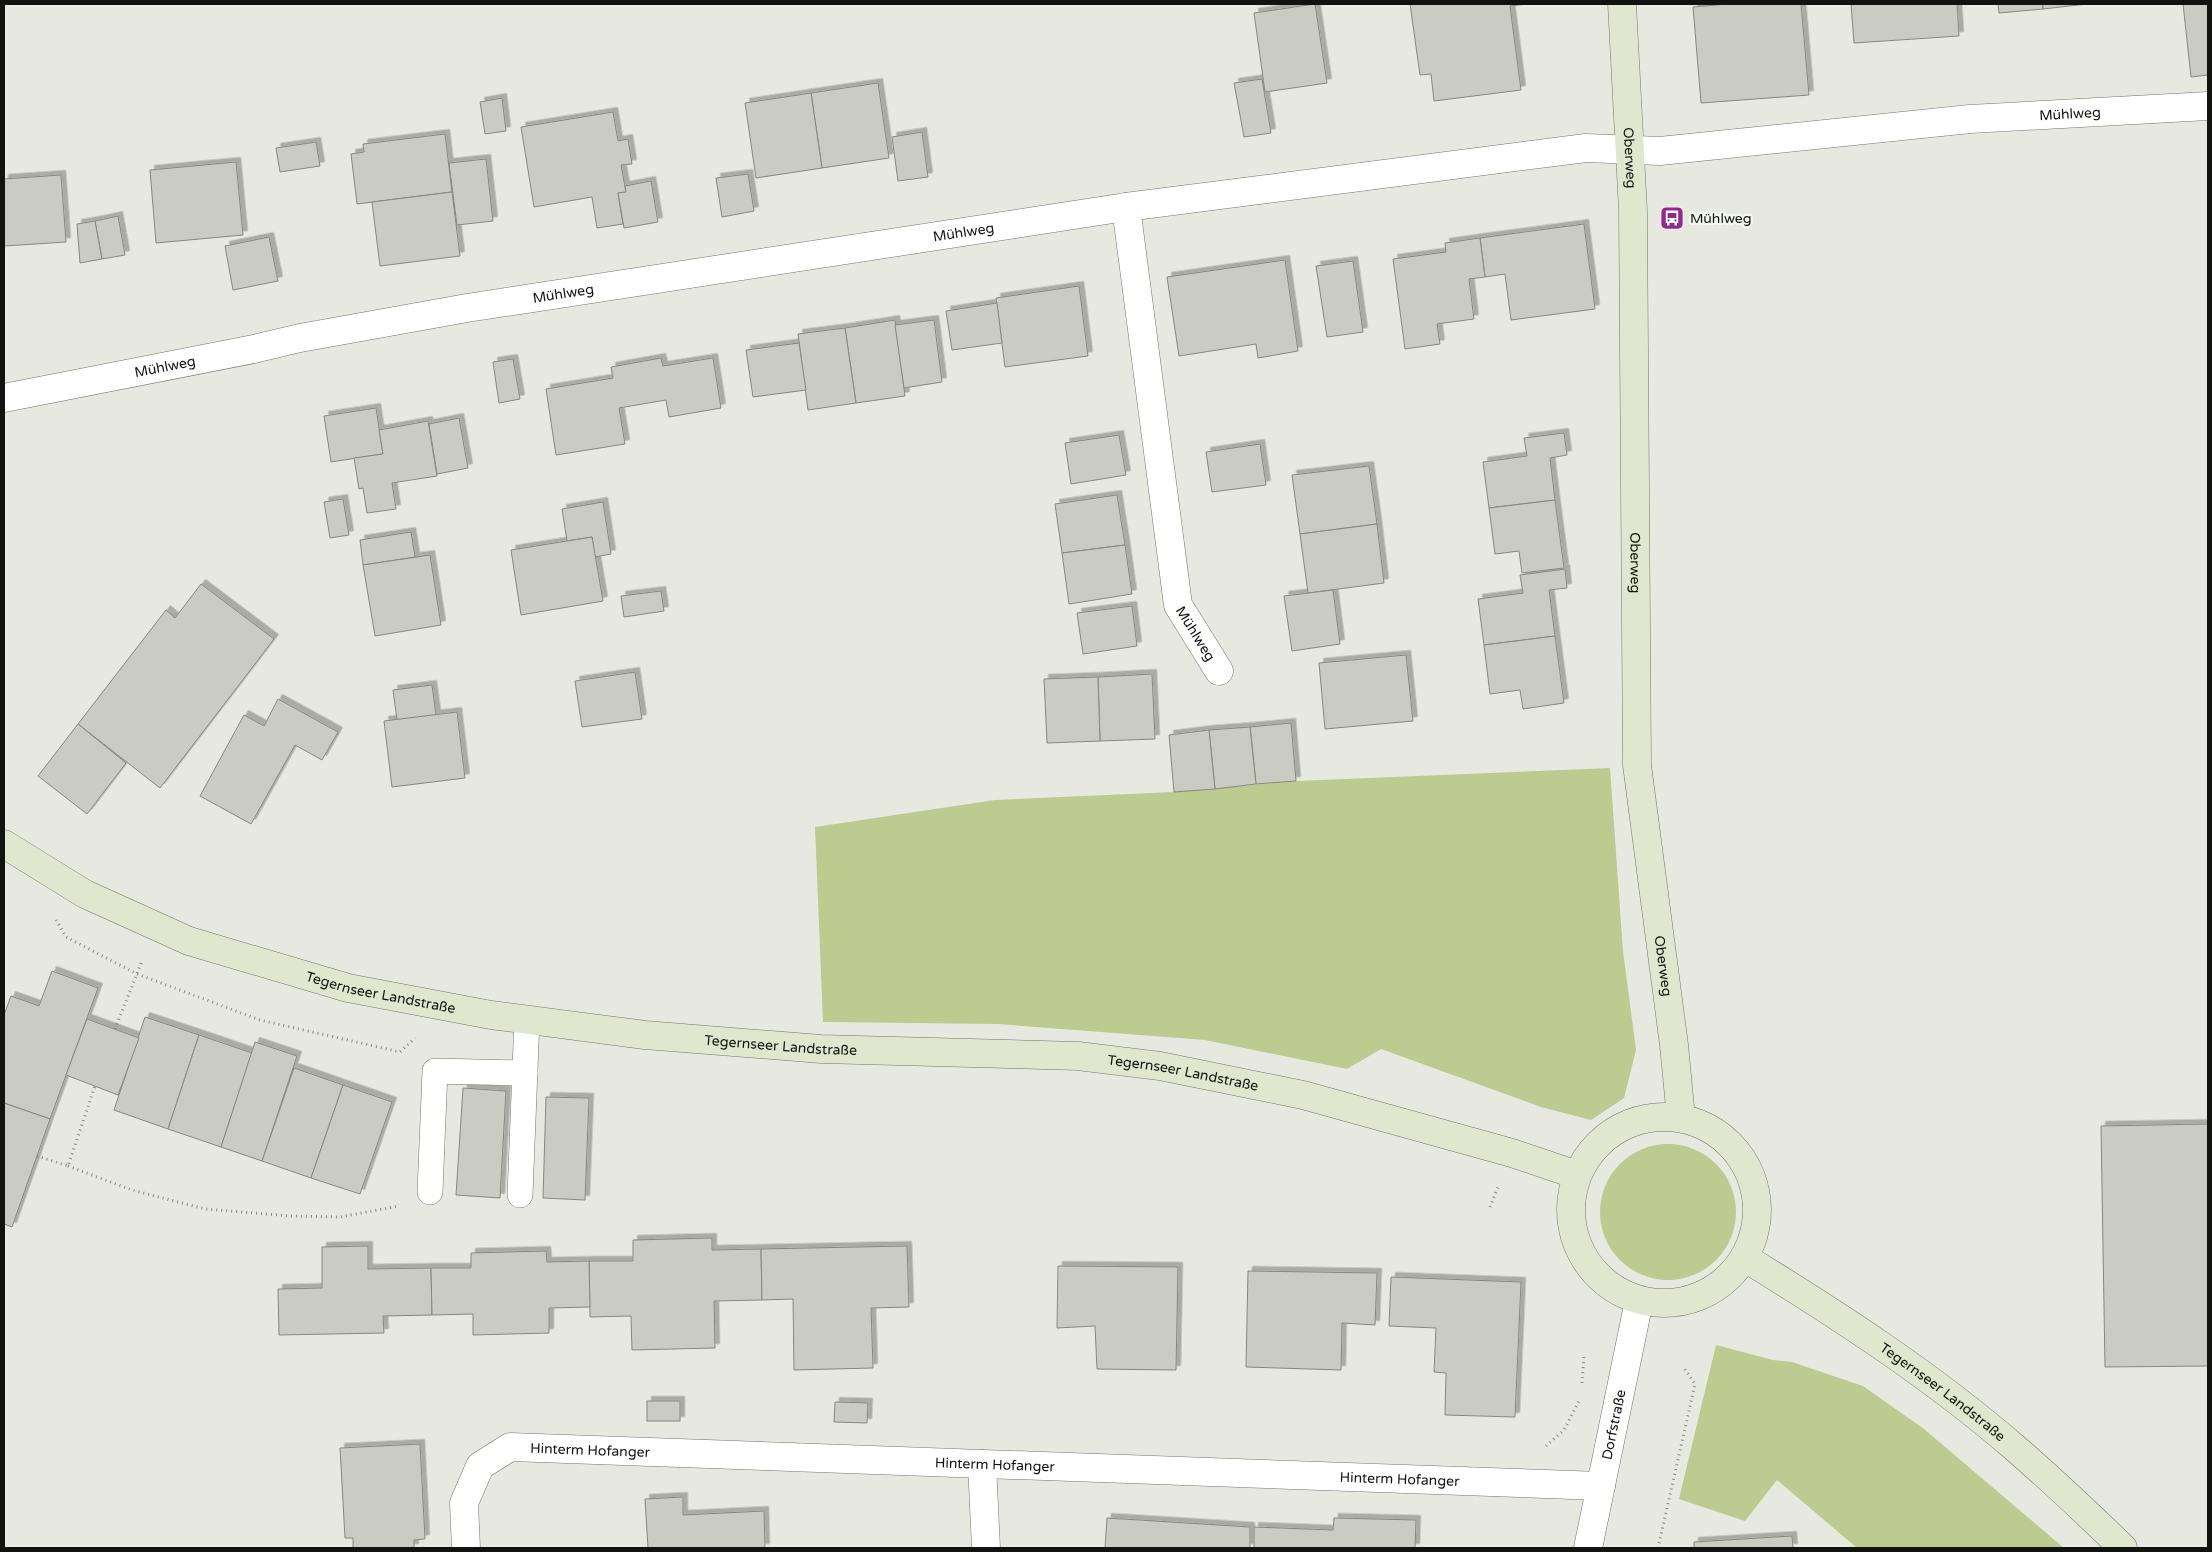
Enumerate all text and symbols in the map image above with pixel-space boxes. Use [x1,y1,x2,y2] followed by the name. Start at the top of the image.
[2039,104,2101,124] street label: Mühlweg
[1620,127,1640,189] street label: Oberweg
[1659,205,1685,231] bus stop icon: Mühlweg
[1690,210,1752,227] place label: Mühlweg
[932,219,995,245] street label: Mühlweg
[531,281,595,307] street label: Mühlweg
[133,353,197,381] street label: Mühlweg
[1626,532,1644,593] street label: Oberweg
[1172,603,1219,665] street label: Mühlweg
[1651,935,1675,997] street label: Oberweg
[304,968,457,1017] street label: Tegernseer Landstraße
[704,1032,857,1059] street label: Tegernseer Landstraße
[1107,1052,1260,1095] street label: Tegernseer Landstraße
[1877,1339,2009,1445] street label: Tegernseer Landstraße
[1598,1388,1630,1461] street label: Dorfstraße
[530,1440,651,1461] street label: Hinterm Hofanger
[935,1454,1056,1475] street label: Hinterm Hofanger
[1339,1469,1460,1490] street label: Hinterm Hofanger

